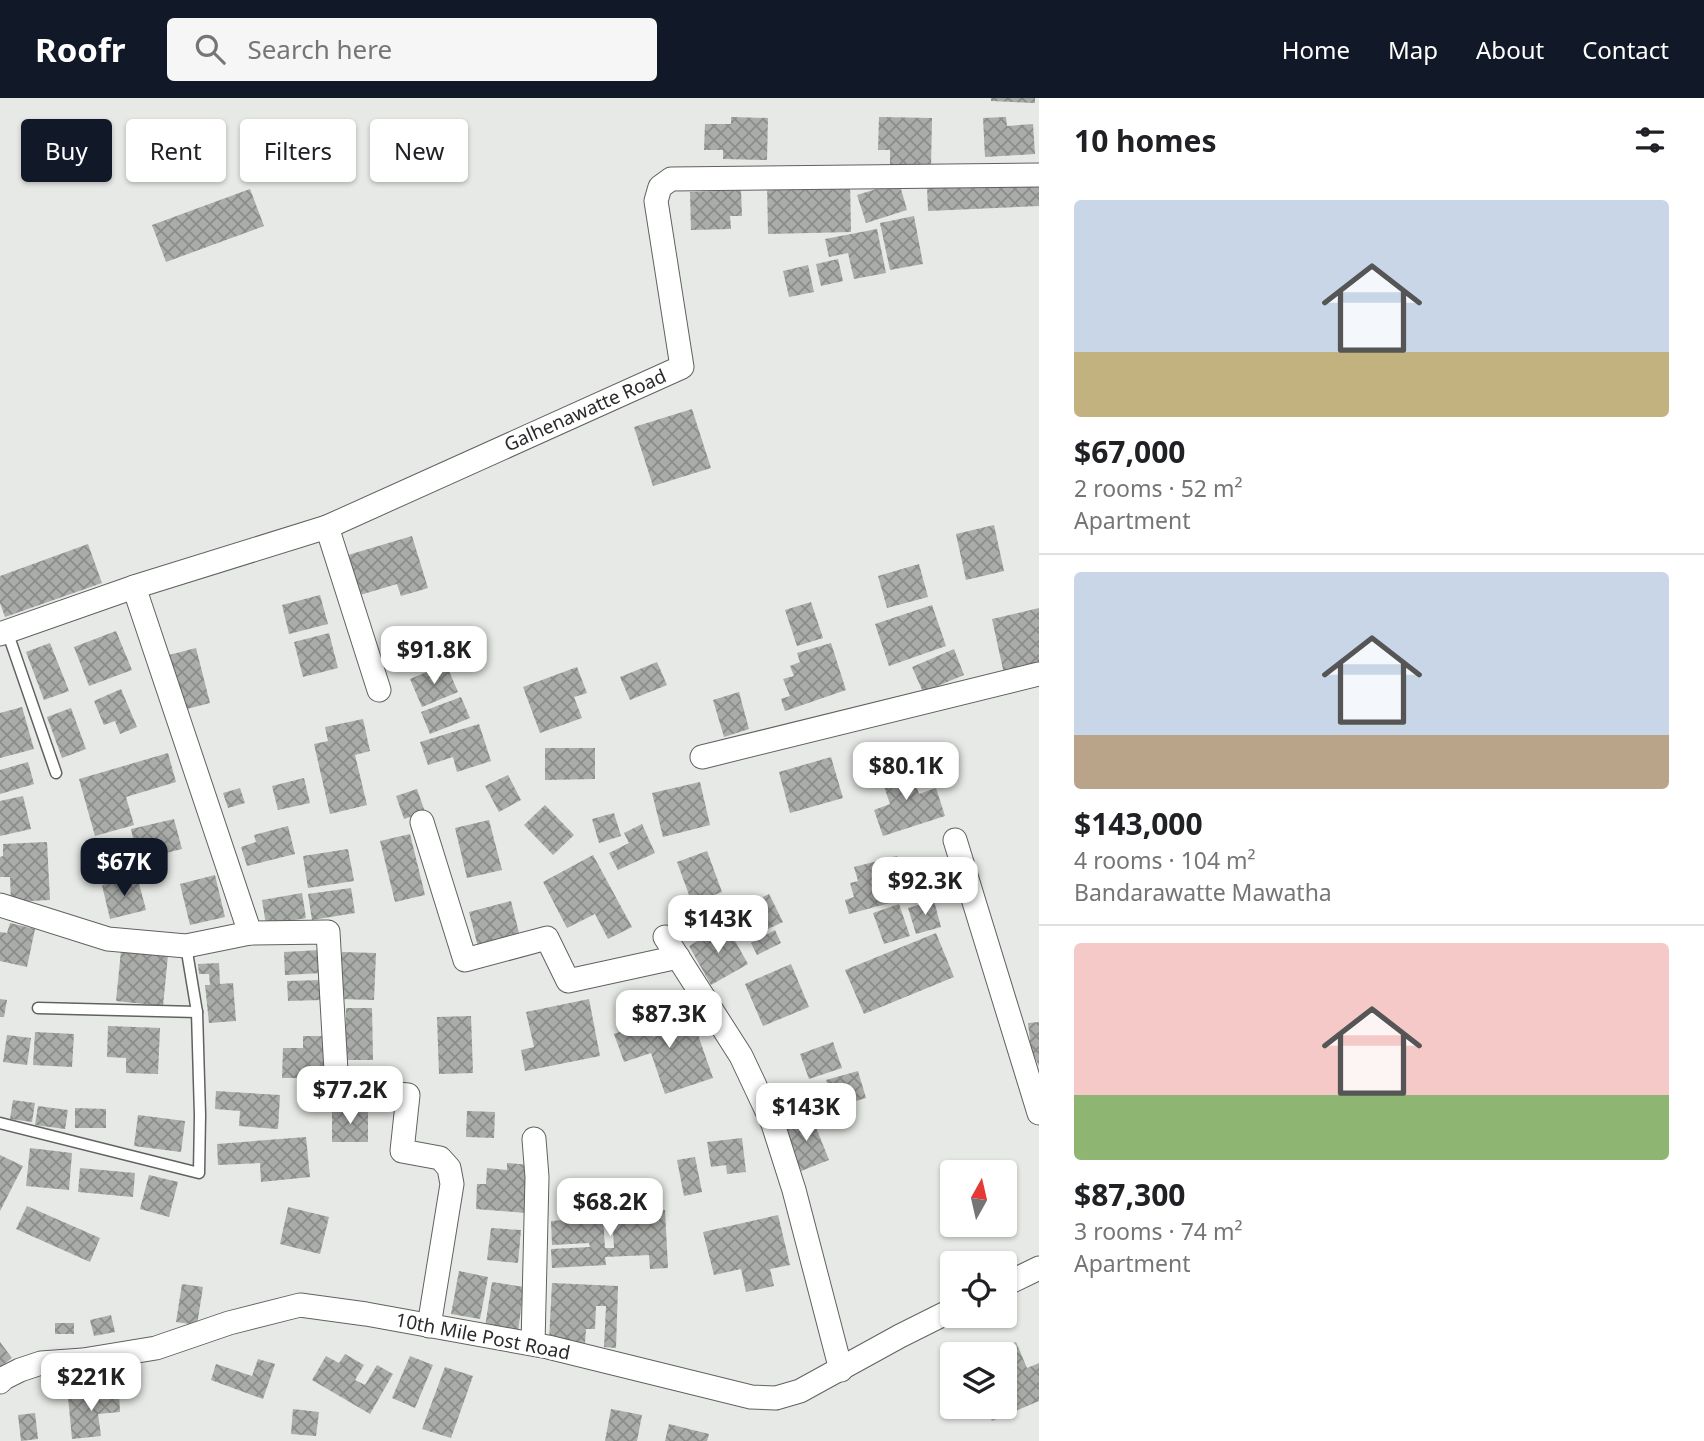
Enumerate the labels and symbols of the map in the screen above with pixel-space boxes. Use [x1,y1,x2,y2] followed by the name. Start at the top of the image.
[500,363,670,457] street label: Galhenawatte Road
[377,626,491,686] pin: $91.8K
[849,742,963,802] pin: $80.1K
[83,838,165,898] pin: $67K
[868,858,982,917] pin: $92.3K
[669,896,767,955] pin: $143K
[612,990,726,1050] pin: $87.3K
[293,1066,407,1126] pin: $77.2K
[757,1084,855,1143] pin: $143K
[940,1160,1017,1237] north arrow
[553,1178,667,1238] pin: $68.2K
[393,1306,573,1366] street label: 10th Mile Post Road
[42,1354,140,1413] pin: $221K

